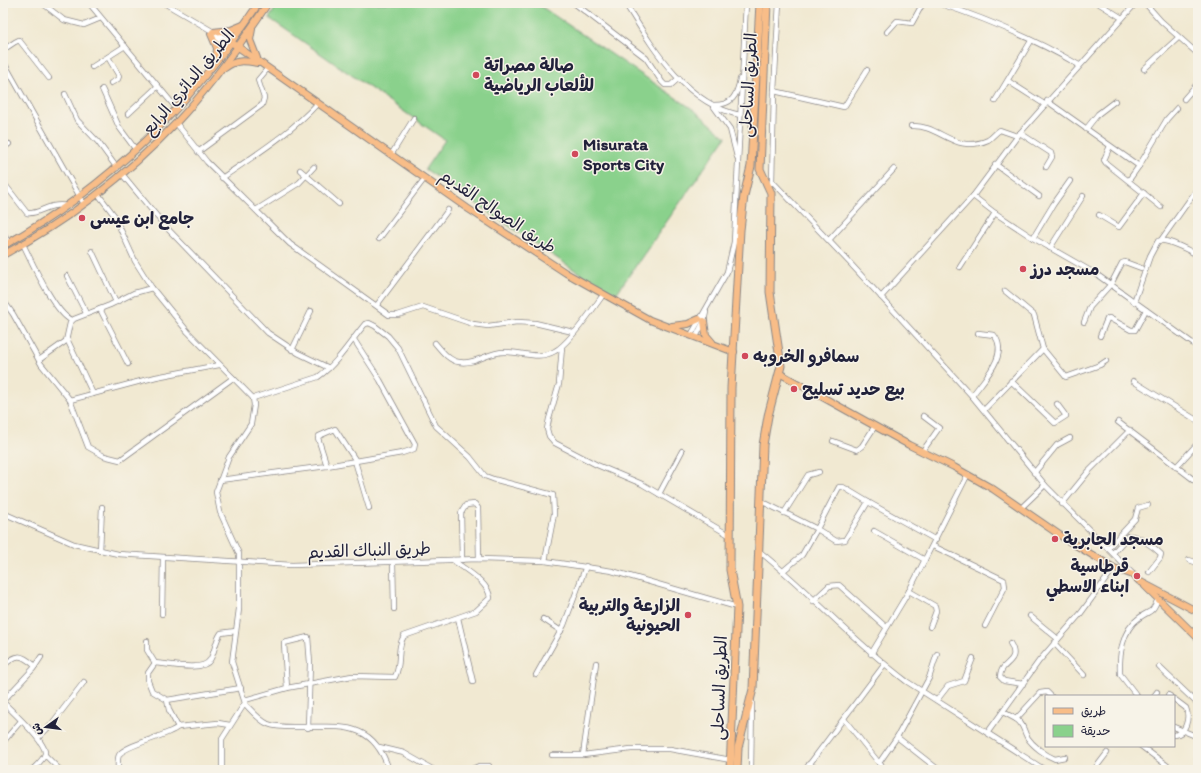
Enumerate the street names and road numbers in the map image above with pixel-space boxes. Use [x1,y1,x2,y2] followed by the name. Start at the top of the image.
[138,25,241,141] street label: الطريق الدائري الرابع
[735,32,762,138] street label: الطريق الساحلى
[434,165,560,260] street label: طريق الصوالح القديم
[307,538,431,565] street label: طريق النباك القديم
[707,635,732,741] street label: الطريق الساحلى

